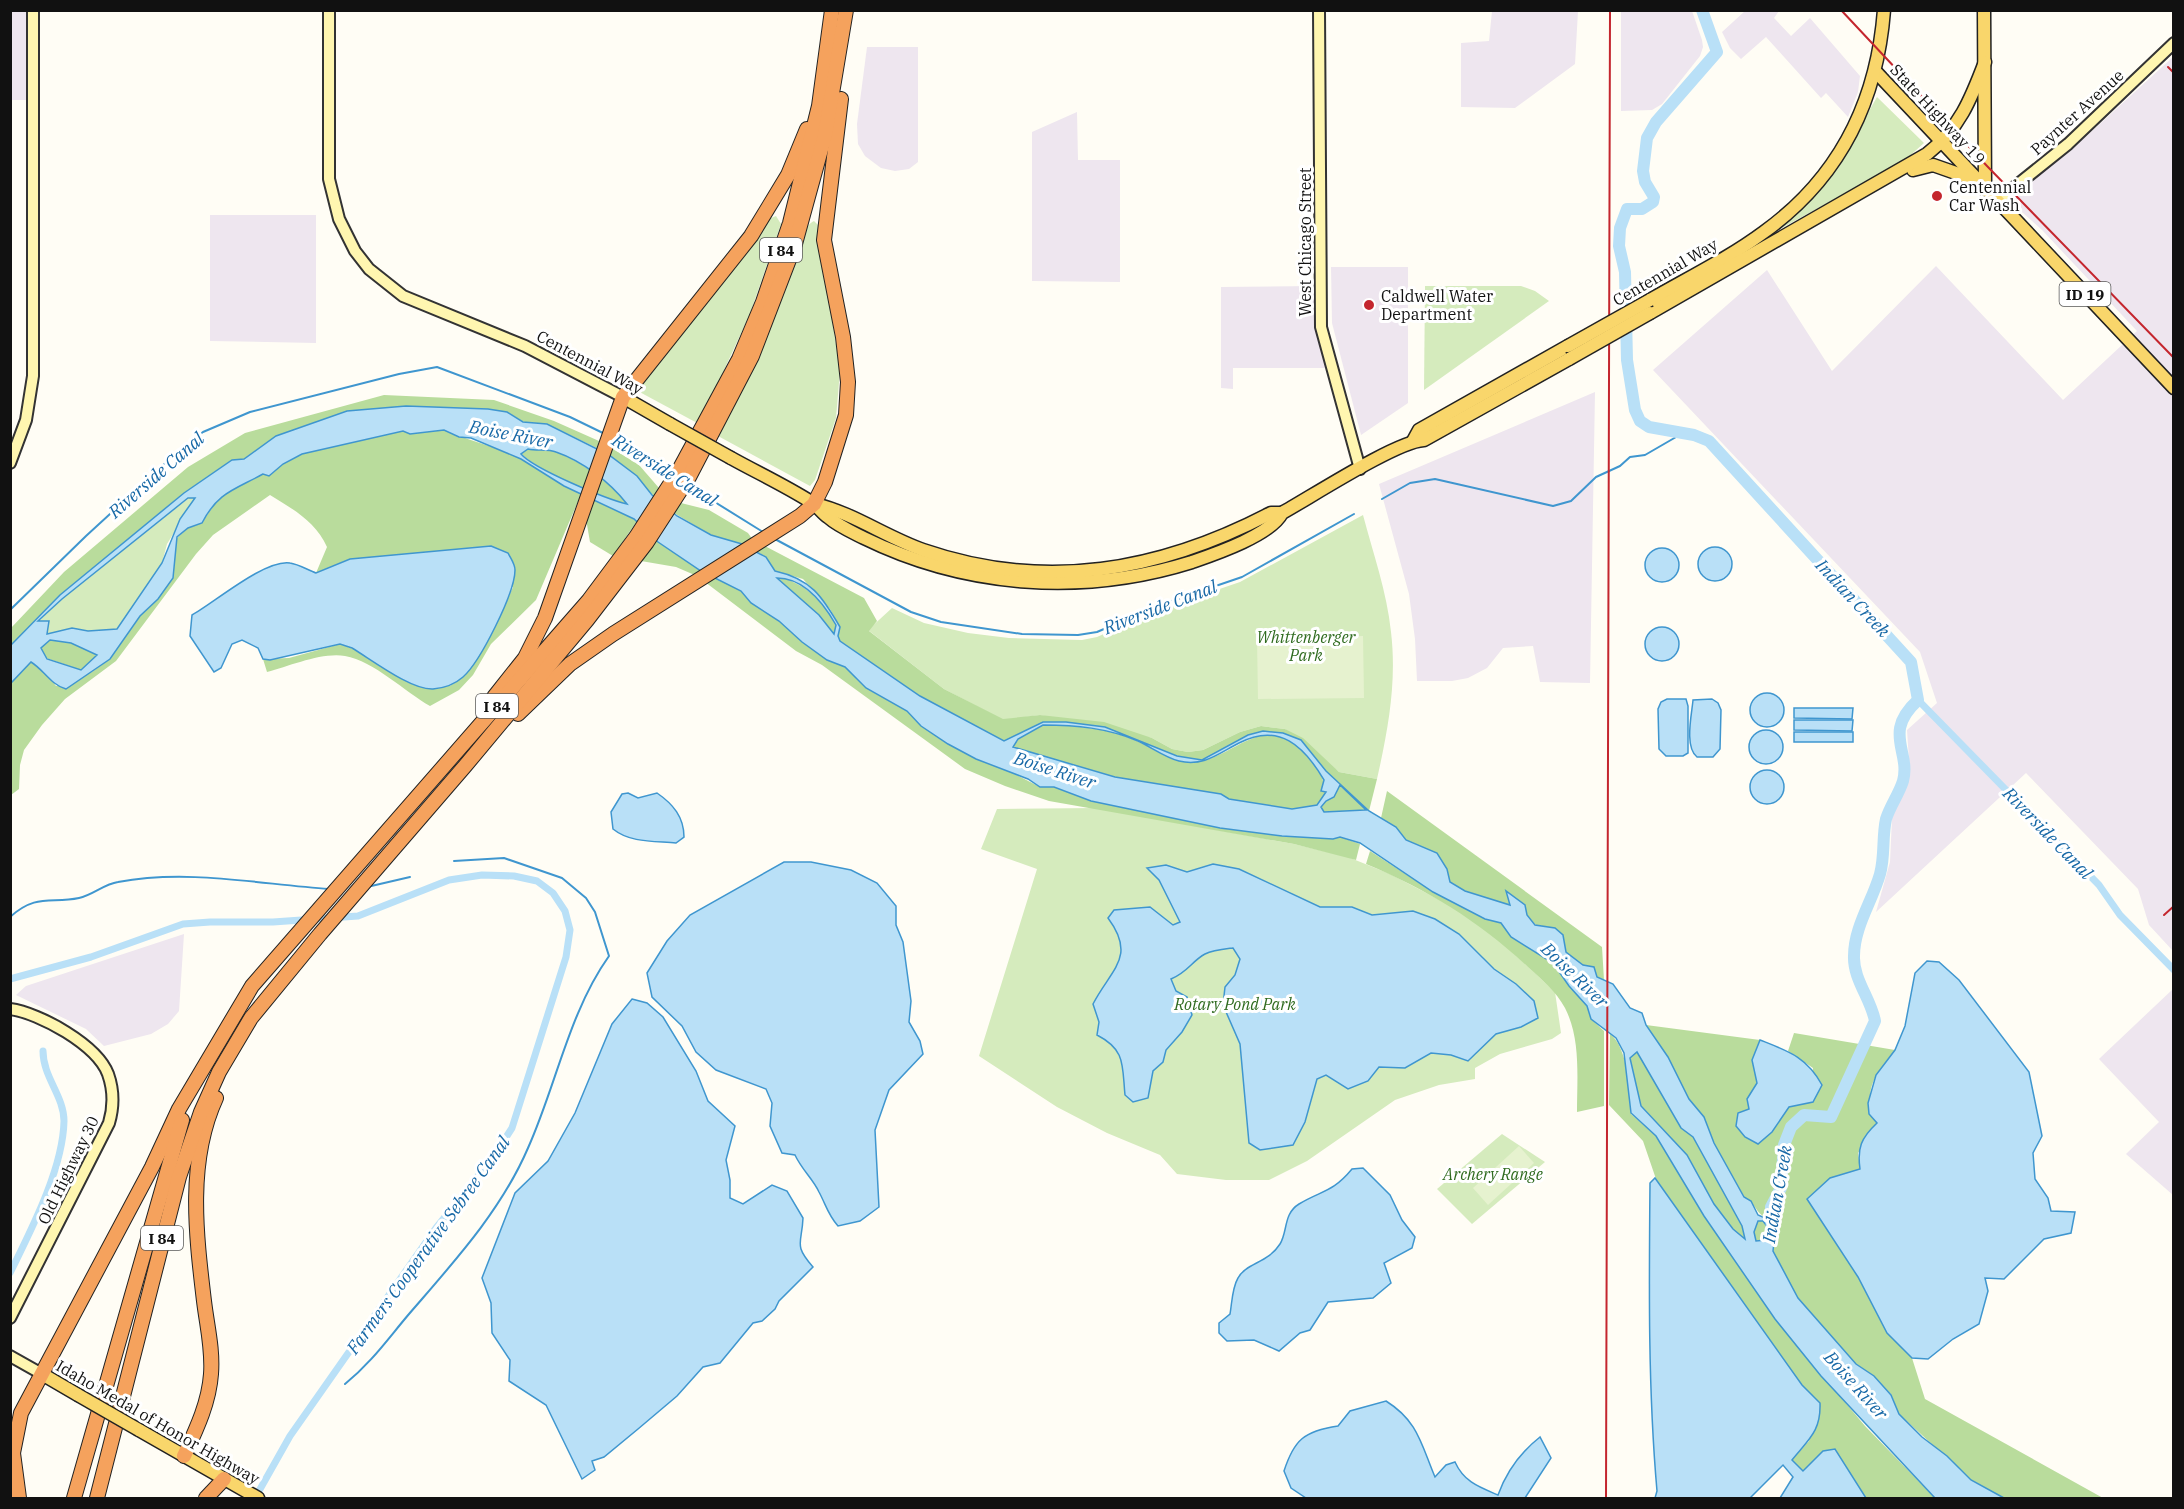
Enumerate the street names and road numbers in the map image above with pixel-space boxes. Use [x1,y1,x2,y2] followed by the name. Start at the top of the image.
[1886,60,1990,168] street label: State Highway 19
[2026,65,2128,159] street label: Paynter Avenue
[1295,167,1315,316] street label: West Chicago Street
[1609,234,1721,310] street label: Centennial Way
[760,238,802,262] road number: I 84
[2060,282,2110,306] road number: ID 19
[533,326,647,399] street label: Centennial Way
[476,694,518,718] road number: I 84
[33,1112,103,1228] street label: Old Highway 30
[141,1226,183,1250] road number: I 84
[53,1355,264,1489] street label: Idaho Medal of Honor Highway

